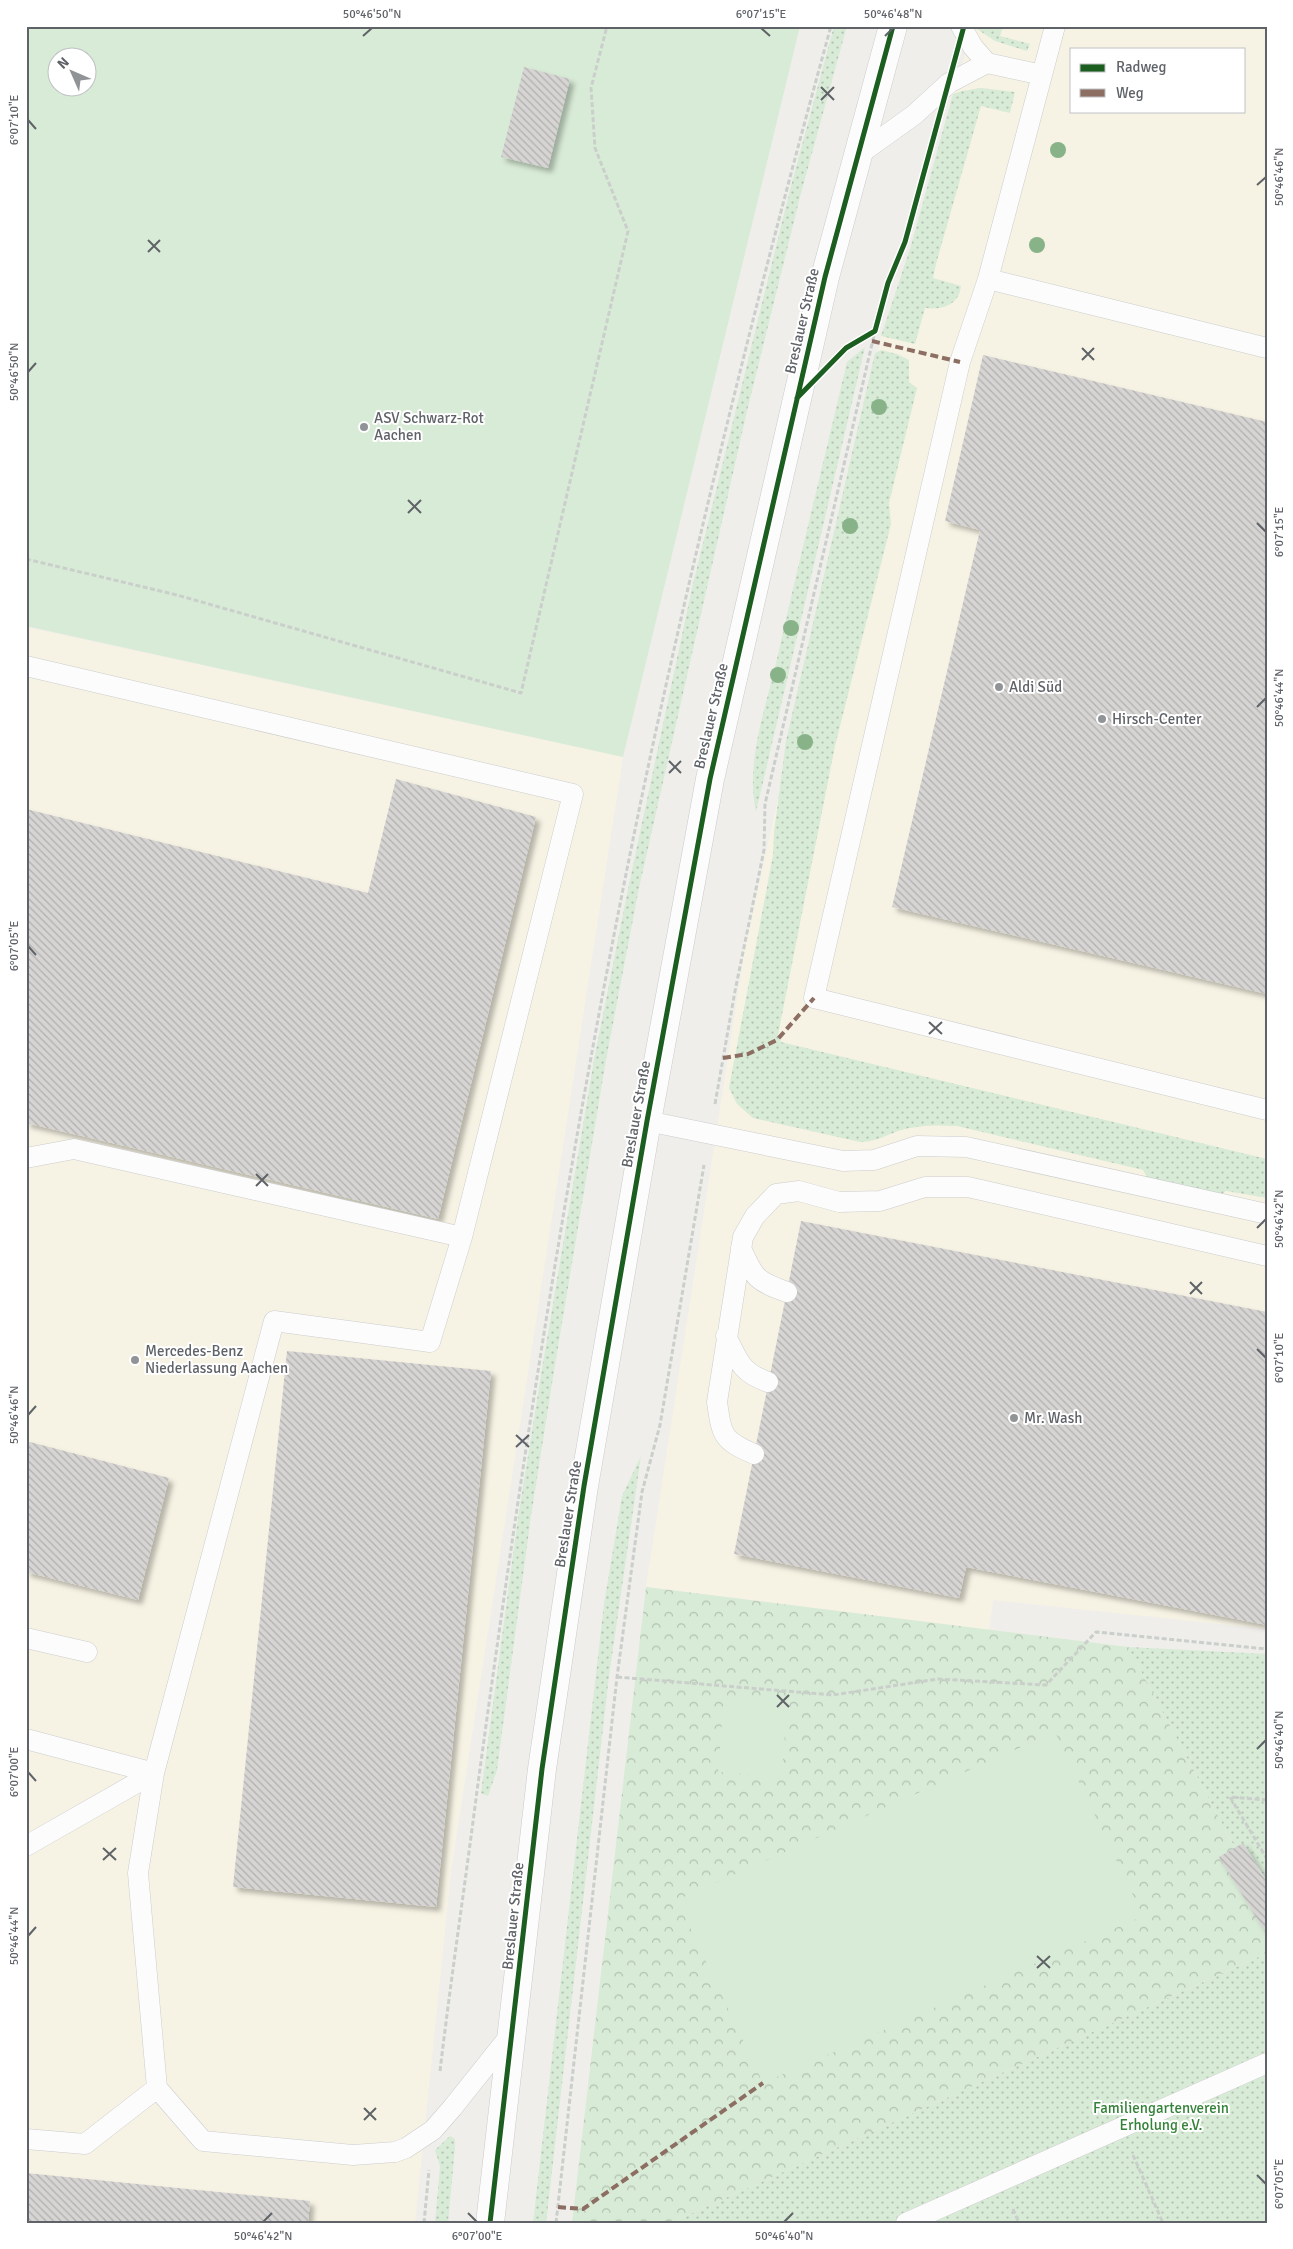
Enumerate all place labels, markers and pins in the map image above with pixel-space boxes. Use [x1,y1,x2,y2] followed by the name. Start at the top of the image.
[374,409,484,444] place label: ASV Schwarz-Rot Aachen
[358,421,370,433] marker: ASV Schwarz-Rot Aachen
[1009,678,1062,696] place label: Aldi Süd
[993,681,1005,693] marker: Aldi Süd
[1112,710,1202,728] place label: Hirsch-Center
[1096,713,1108,725] marker: Hirsch-Center
[145,1342,288,1377] place label: Mercedes-Benz Niederlassung Aachen
[129,1354,141,1366] marker: Mercedes-Benz Niederlassung Aachen
[1024,1409,1082,1427] place label: Mr. Wash
[1008,1412,1020,1424] marker: Mr. Wash

